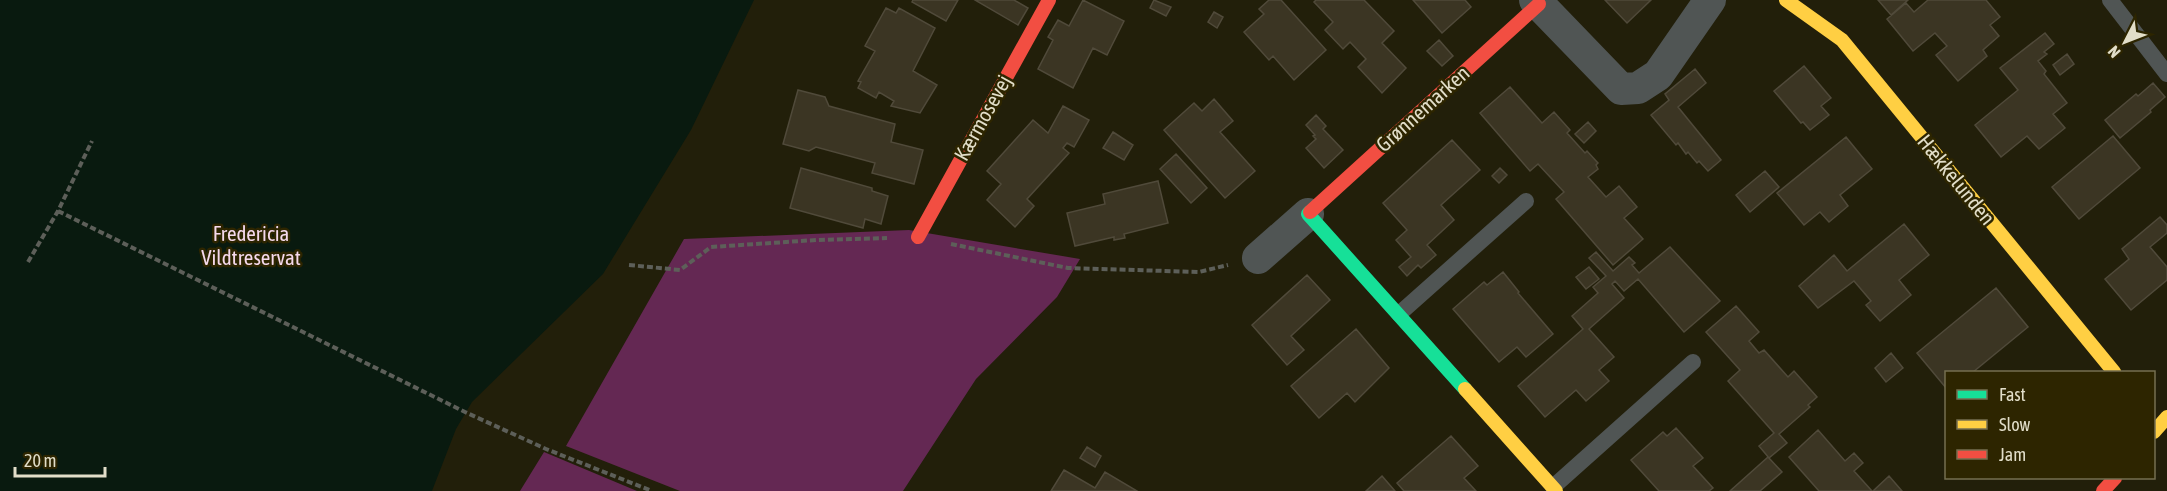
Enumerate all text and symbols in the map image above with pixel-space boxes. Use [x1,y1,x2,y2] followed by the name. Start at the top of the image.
[2095,12,2155,72] north arrow
[2104,43,2124,62] text: N
[1371,60,1474,156] street label: Grønnemarken
[949,70,1015,165] street label: Kærmosevej
[1913,129,2000,229] street label: Hækkelunden
[201,221,301,269] park label: Fredericia Vildtreservat
[1945,371,2155,479] legend
[1999,384,2026,405] text: Fast
[1999,414,2030,435] text: Slow
[15,440,105,478] scale bar
[1999,444,2026,465] text: Jam
[24,450,56,471] text: 20 m

